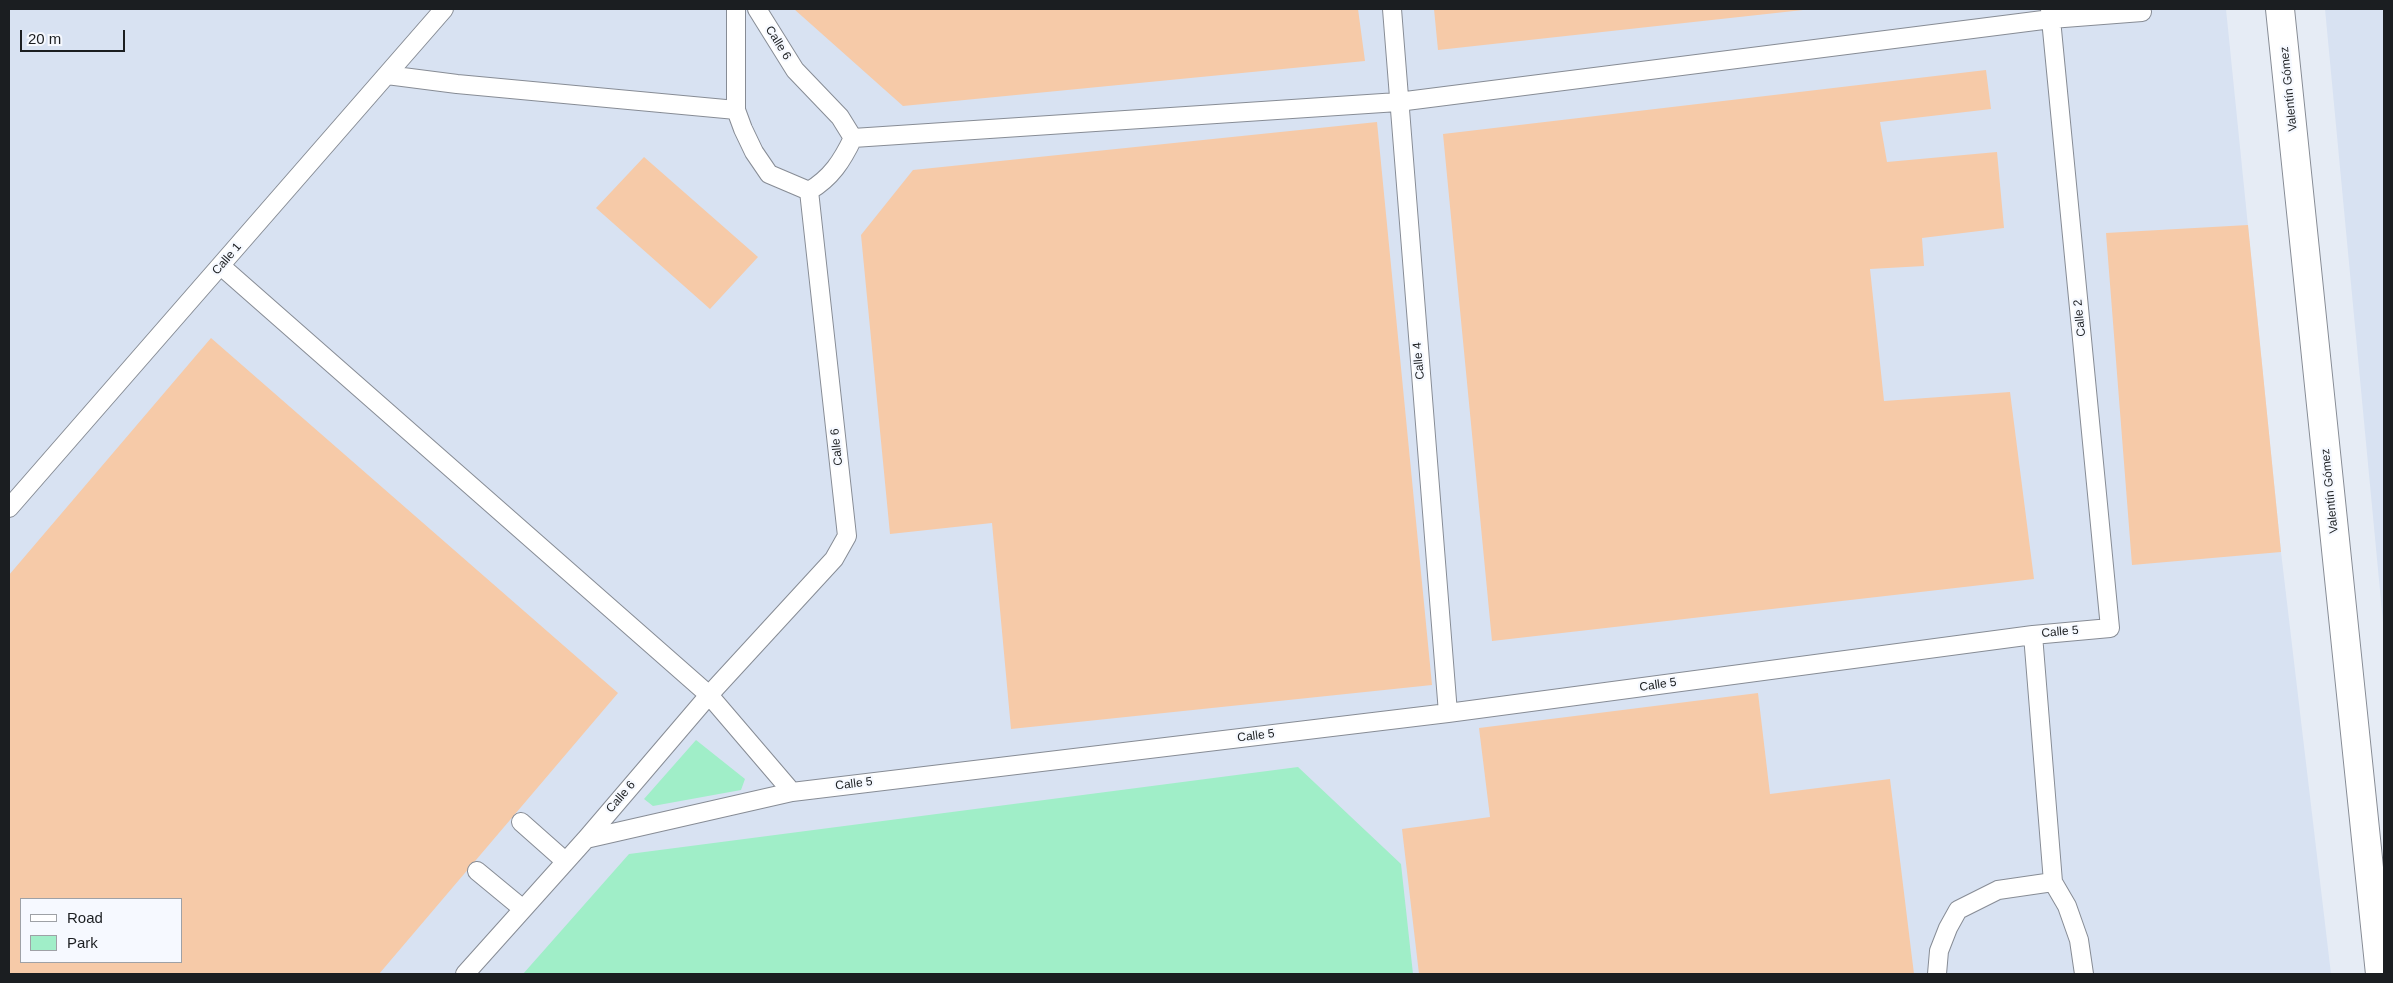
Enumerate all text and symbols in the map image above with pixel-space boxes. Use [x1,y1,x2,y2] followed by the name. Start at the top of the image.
[22,20,128,52] scale bar
[762,23,794,63] street label: Calle 6
[28,30,61,47] text: 20 m
[2277,46,2301,132] street label: Valentín Gómez
[209,240,245,278] street label: Calle 1
[2071,299,2089,337] street label: Calle 2
[1410,342,1428,380] street label: Calle 4
[828,428,846,466] street label: Calle 6
[2318,448,2342,534] street label: Valentín Gómez
[2041,623,2079,641] street label: Calle 5
[1639,675,1677,695] street label: Calle 5
[1237,727,1275,745] street label: Calle 5
[835,775,873,793] street label: Calle 5
[603,778,639,816] street label: Calle 6
[20,898,182,963] legend
[67,909,103,926] text: Road
[67,934,98,951] text: Park

